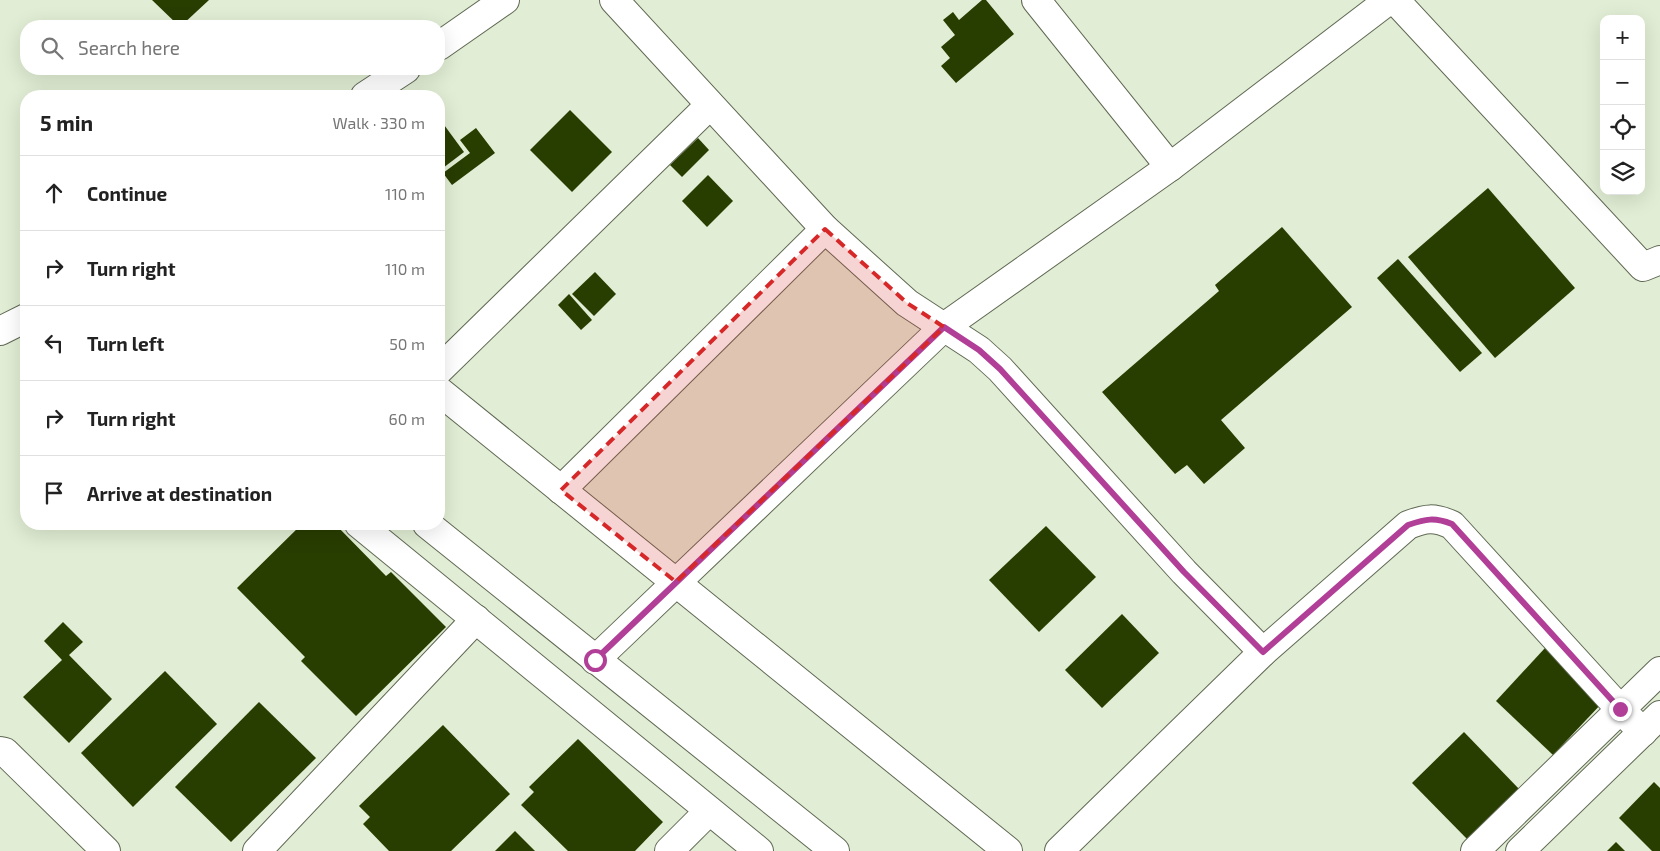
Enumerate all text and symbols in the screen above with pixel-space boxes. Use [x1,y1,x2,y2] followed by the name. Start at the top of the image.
[1600,15,1645,195] map controls
[1600,15,1645,60] button: +
[20,20,445,75] search box
[38,34,66,62] icon: search
[78,36,180,59] text: Search here
[1600,60,1645,105] button: −
[1600,105,1645,150] button: locate
[40,110,93,135] text: 5 min
[333,113,425,132] text: Walk · 330 m
[1600,150,1645,195] button: layers
[40,179,68,207] icon: ahead
[87,182,167,205] text: Continue
[385,184,425,203] text: 110 m
[40,254,68,282] icon: right
[87,257,175,280] text: Turn right
[385,259,425,278] text: 110 m
[40,329,68,357] icon: left
[87,332,164,355] text: Turn left
[389,334,425,353] text: 50 m
[40,404,68,432] icon: right
[87,407,175,430] text: Turn right
[389,409,425,428] text: 60 m
[40,479,68,507] icon: arrive
[87,482,272,505] text: Arrive at destination
[584,649,607,672] route start
[1609,698,1632,721] route end

